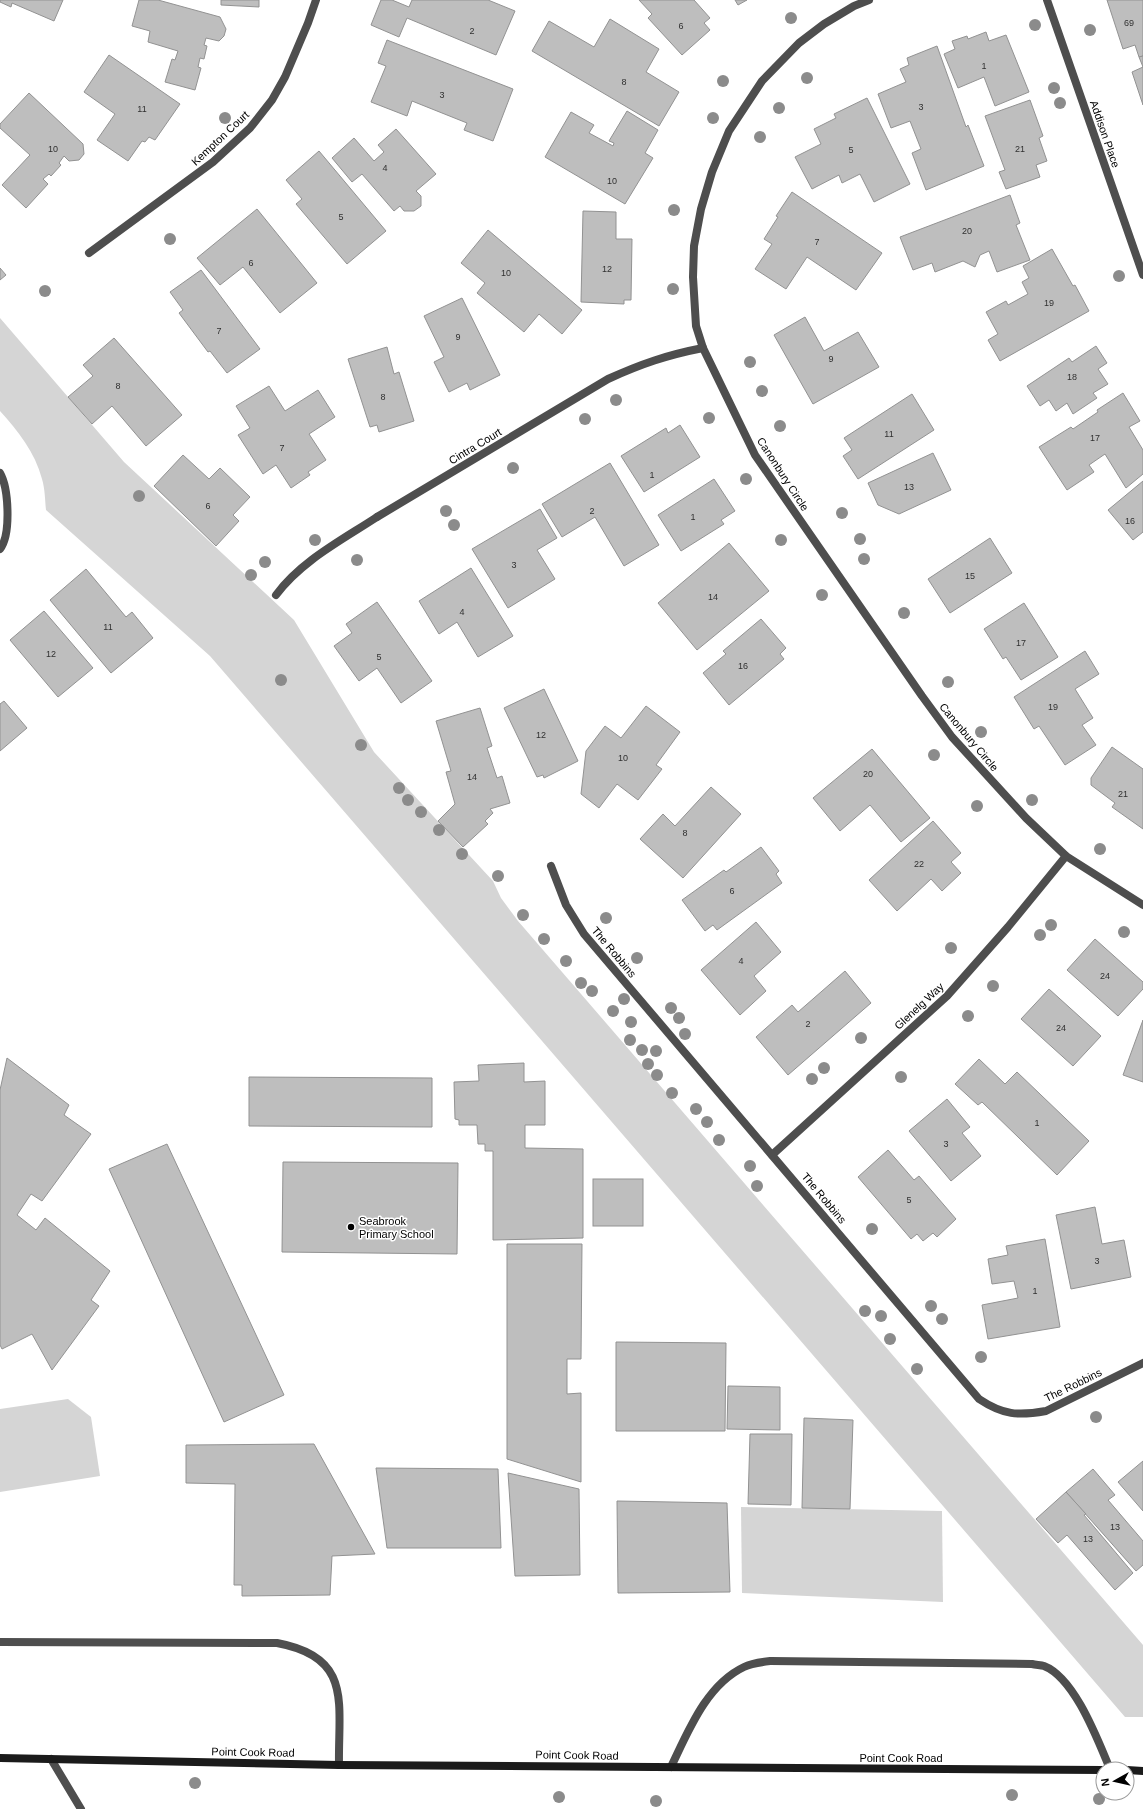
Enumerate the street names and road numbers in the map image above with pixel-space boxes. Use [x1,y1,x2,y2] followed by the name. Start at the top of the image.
[1088,99,1122,169] street label: Addison Place
[189,108,251,168] street label: Kempton Court
[446,426,504,466] street label: Cintra Court
[755,435,811,513] street label: Canonbury Circle
[937,701,1001,773] street label: Canonbury Circle
[589,924,639,980] street label: The Robbins
[892,980,946,1032] street label: Glenelg Way
[799,1170,849,1226] street label: The Robbins
[1042,1366,1104,1404] street label: The Robbins
[211,1745,295,1759] street label: Point Cook Road
[535,1748,619,1762] street label: Point Cook Road
[859,1752,943,1764] street label: Point Cook Road

